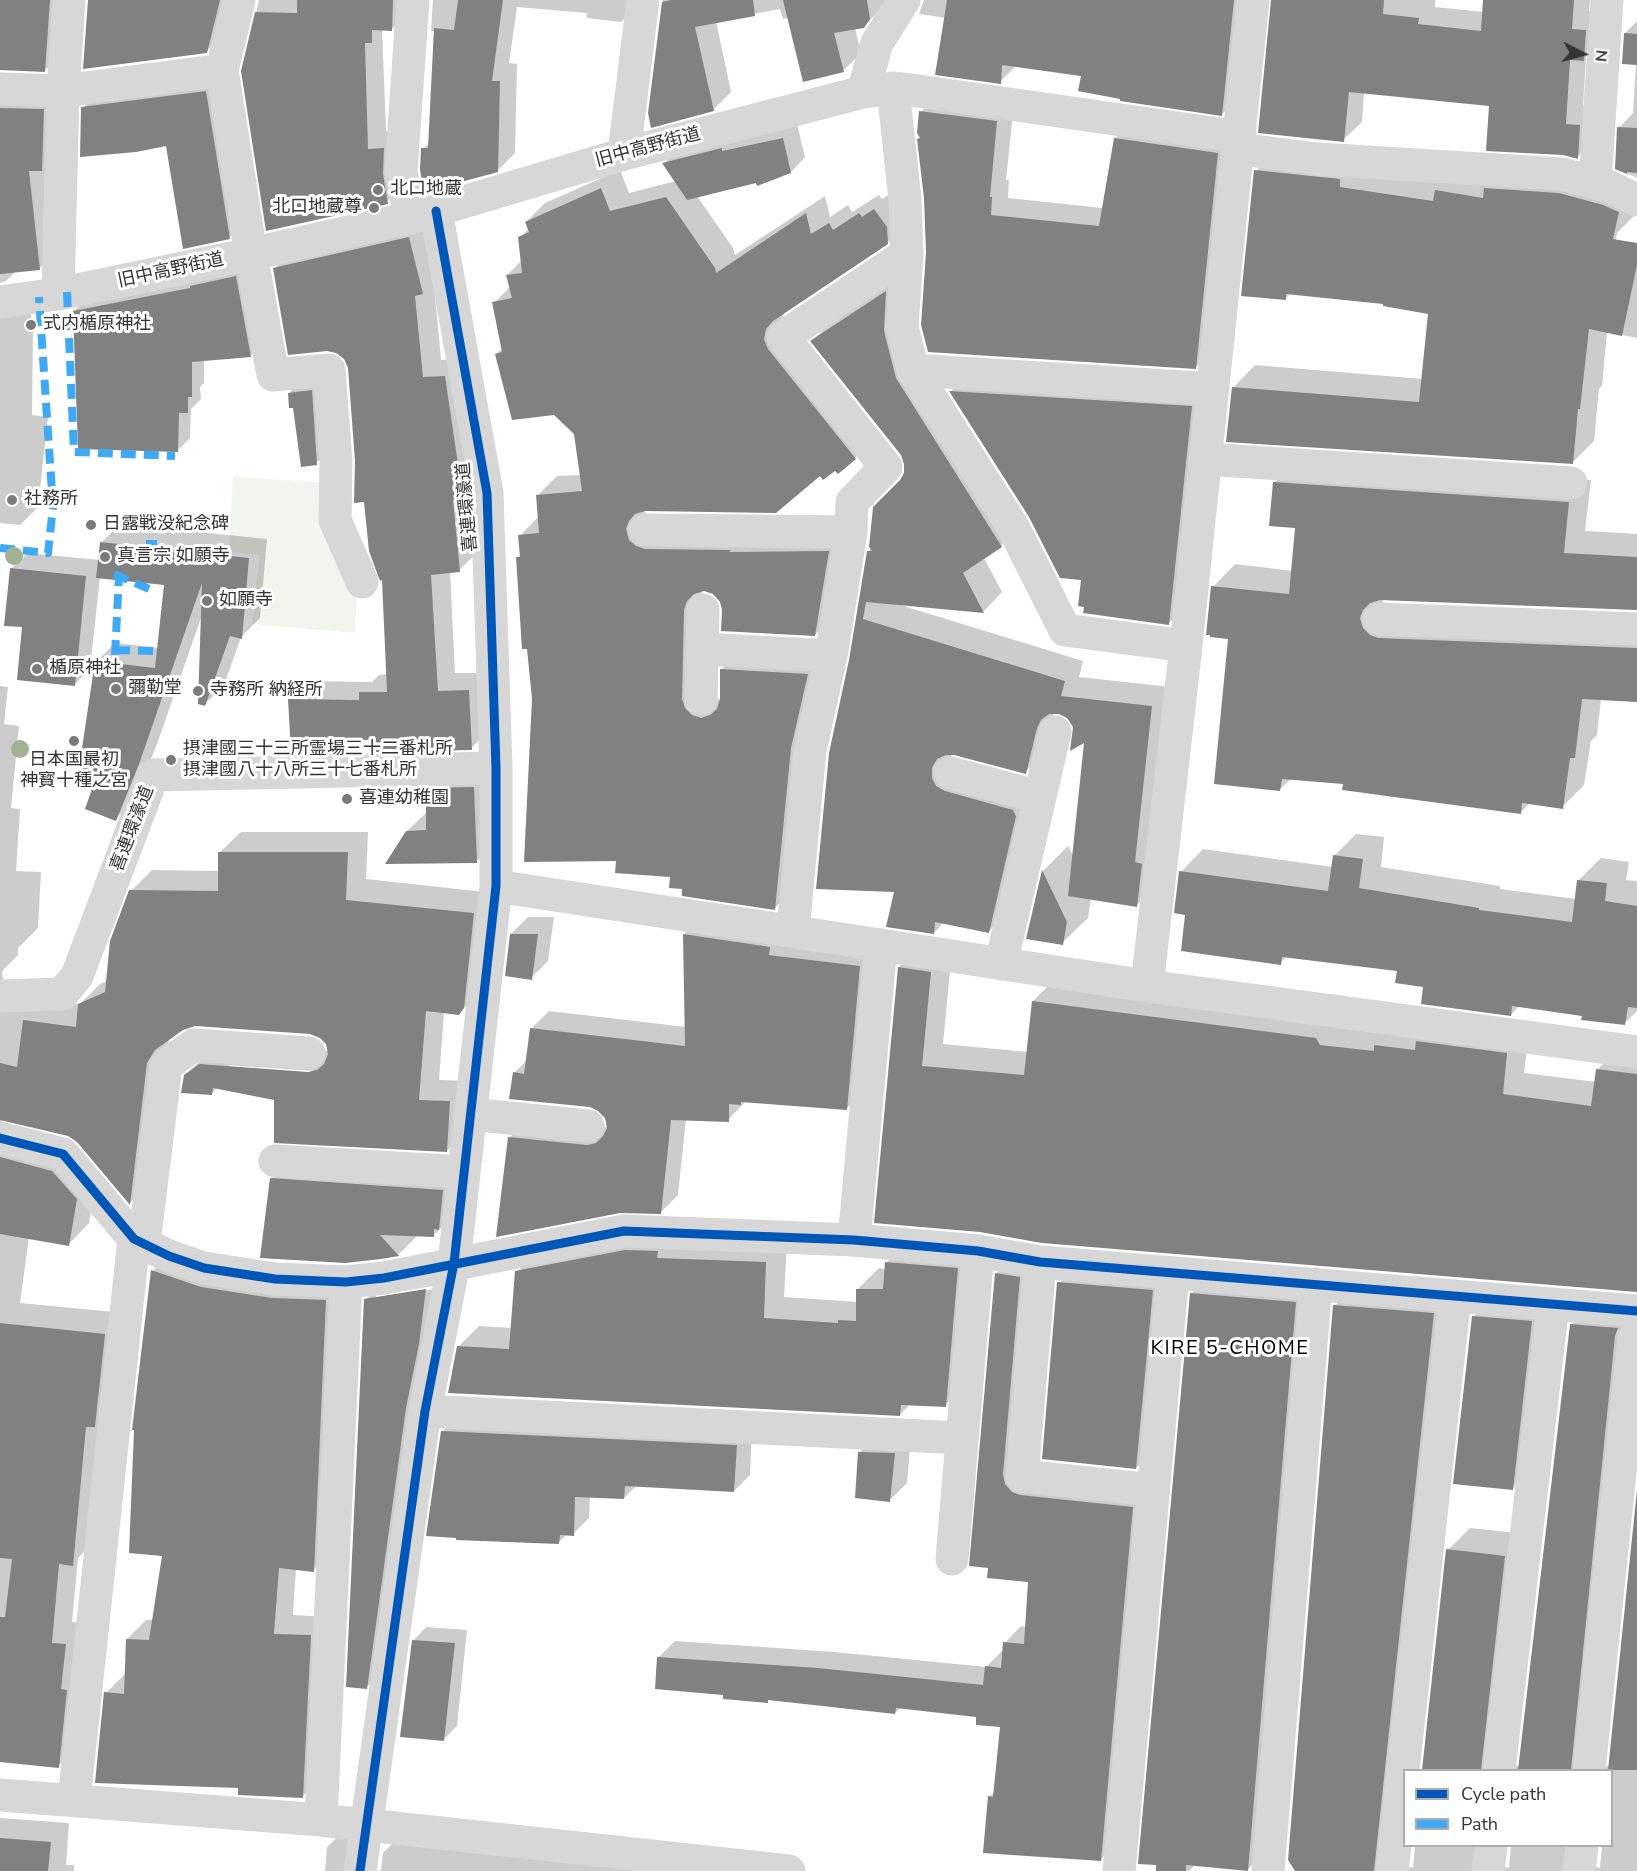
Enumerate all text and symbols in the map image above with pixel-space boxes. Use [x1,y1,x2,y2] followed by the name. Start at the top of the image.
[1553,24,1613,84] north arrow
[1589,49,1612,63] text: N
[593,124,703,172] street label: 旧中高野街道
[390,179,462,201] place label: 北口地蔵
[371,183,385,197] marker: 北口地蔵
[272,197,362,219] place label: 北口地蔵尊
[367,201,381,215] marker: 北口地蔵尊
[116,249,226,293] street label: 旧中高野街道
[43,314,151,336] place label: 式内楯原神社
[24,318,38,332] marker: 式内楯原神社
[453,461,483,553] street label: 喜連環濠道
[24,489,78,511] place label: 社務所
[5,493,19,507] marker: 社務所
[103,514,229,536] place label: 日露戦没紀念碑
[84,518,98,532] marker: 日露戦没紀念碑
[117,546,230,568] place label: 真言宗 如願寺
[98,550,112,564] marker: 真言宗 如願寺
[219,590,273,612] place label: 如願寺
[200,594,214,608] marker: 如願寺
[49,658,121,680] place label: 楯原神社
[30,662,44,676] marker: 楯原神社
[128,678,182,700] place label: 彌勒堂
[210,680,323,702] place label: 寺務所 納経所
[109,682,123,696] marker: 彌勒堂
[191,684,205,698] marker: 寺務所 納経所
[67,734,81,748] marker: 日本国最初 神寳十種之宮
[183,739,453,782] place label: 摂津國三十三所霊場三十二番札所 摂津國八十八所三十七番札所
[20,750,128,792] place label: 日本国最初 神寳十種之宮
[164,753,178,767] marker: 摂津國三十三所霊場三十二番札所 摂津國八十八所三十七番札所
[107,783,159,875] street label: 喜連環濠道
[359,788,449,810] place label: 喜連幼稚園
[340,792,354,806] marker: 喜連幼稚園
[1150,1337,1310,1361] district label: KIRE 5-CHOME
[1403,1769,1613,1847] legend
[1461,1782,1546,1806] text: Cycle path
[1461,1812,1498,1836] text: Path

